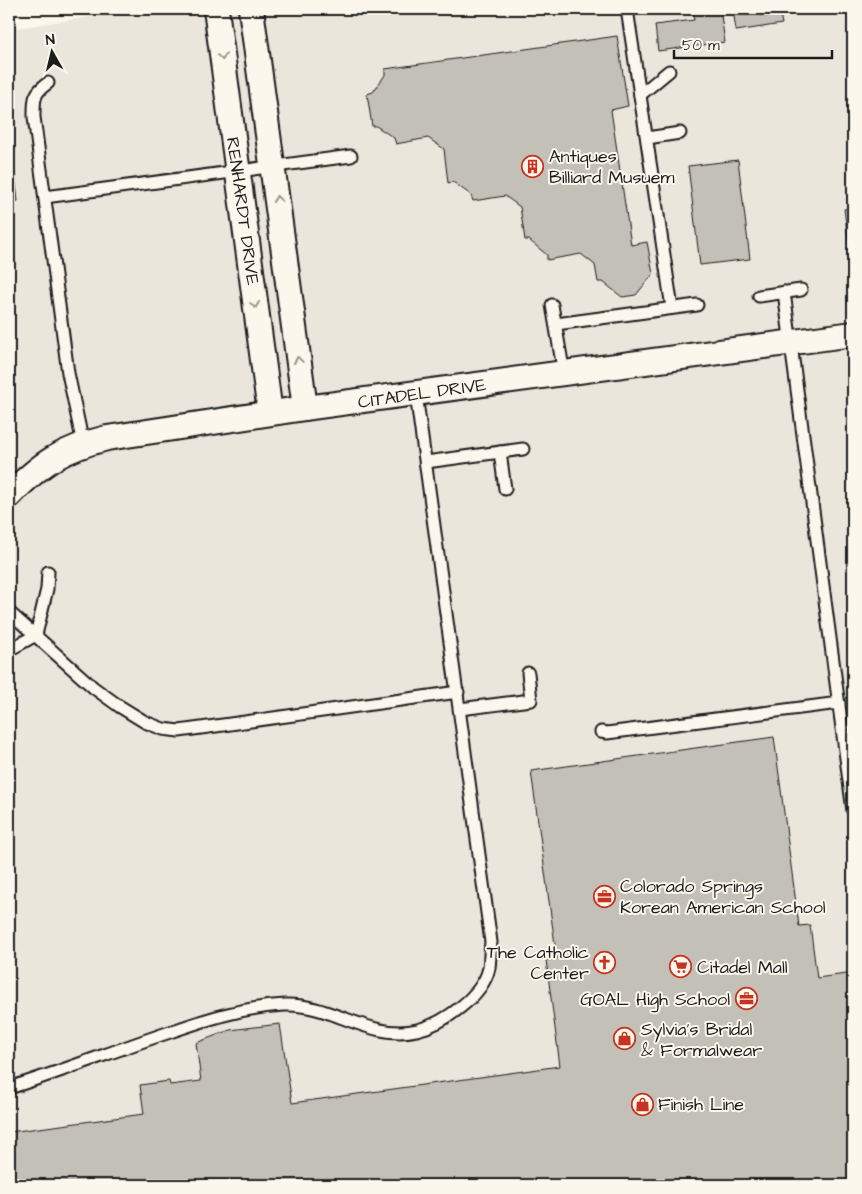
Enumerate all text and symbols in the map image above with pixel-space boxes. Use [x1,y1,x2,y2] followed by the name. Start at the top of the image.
[28,28,78,78] north arrow
[674,28,832,60] scale bar
[45,30,56,51] text: N
[682,35,720,56] text: 50 m
[217,53,227,61] one-way arrow
[220,135,265,287] street label: RENHARDT DRIVE
[549,144,674,190] place label: Antiques Billiard Musuem
[521,154,545,178] building icon: Antiques Billiard Musuem
[272,194,282,203] one-way arrow
[250,301,260,309] one-way arrow
[293,355,304,363] one-way arrow
[356,372,488,415] street label: CITADEL DRIVE
[620,874,826,920] place label: Colorado Springs Korean American School
[592,884,616,908] office icon: Colorado Springs Korean American School
[487,940,589,986] place label: The Catholic Center
[593,950,617,974] church icon: The Catholic Center
[669,955,693,979] supermarket icon: Citadel Mall
[697,955,788,980] place label: Citadel Mall
[580,987,730,1013] place label: GOAL High School
[734,987,758,1011] office icon: GOAL High School
[641,1017,762,1063] place label: Sylvia's Bridal & Formalwear
[613,1027,637,1051] shop icon: Sylvia's Bridal & Formalwear
[630,1092,654,1116] shop icon: Finish Line
[658,1092,744,1117] place label: Finish Line

